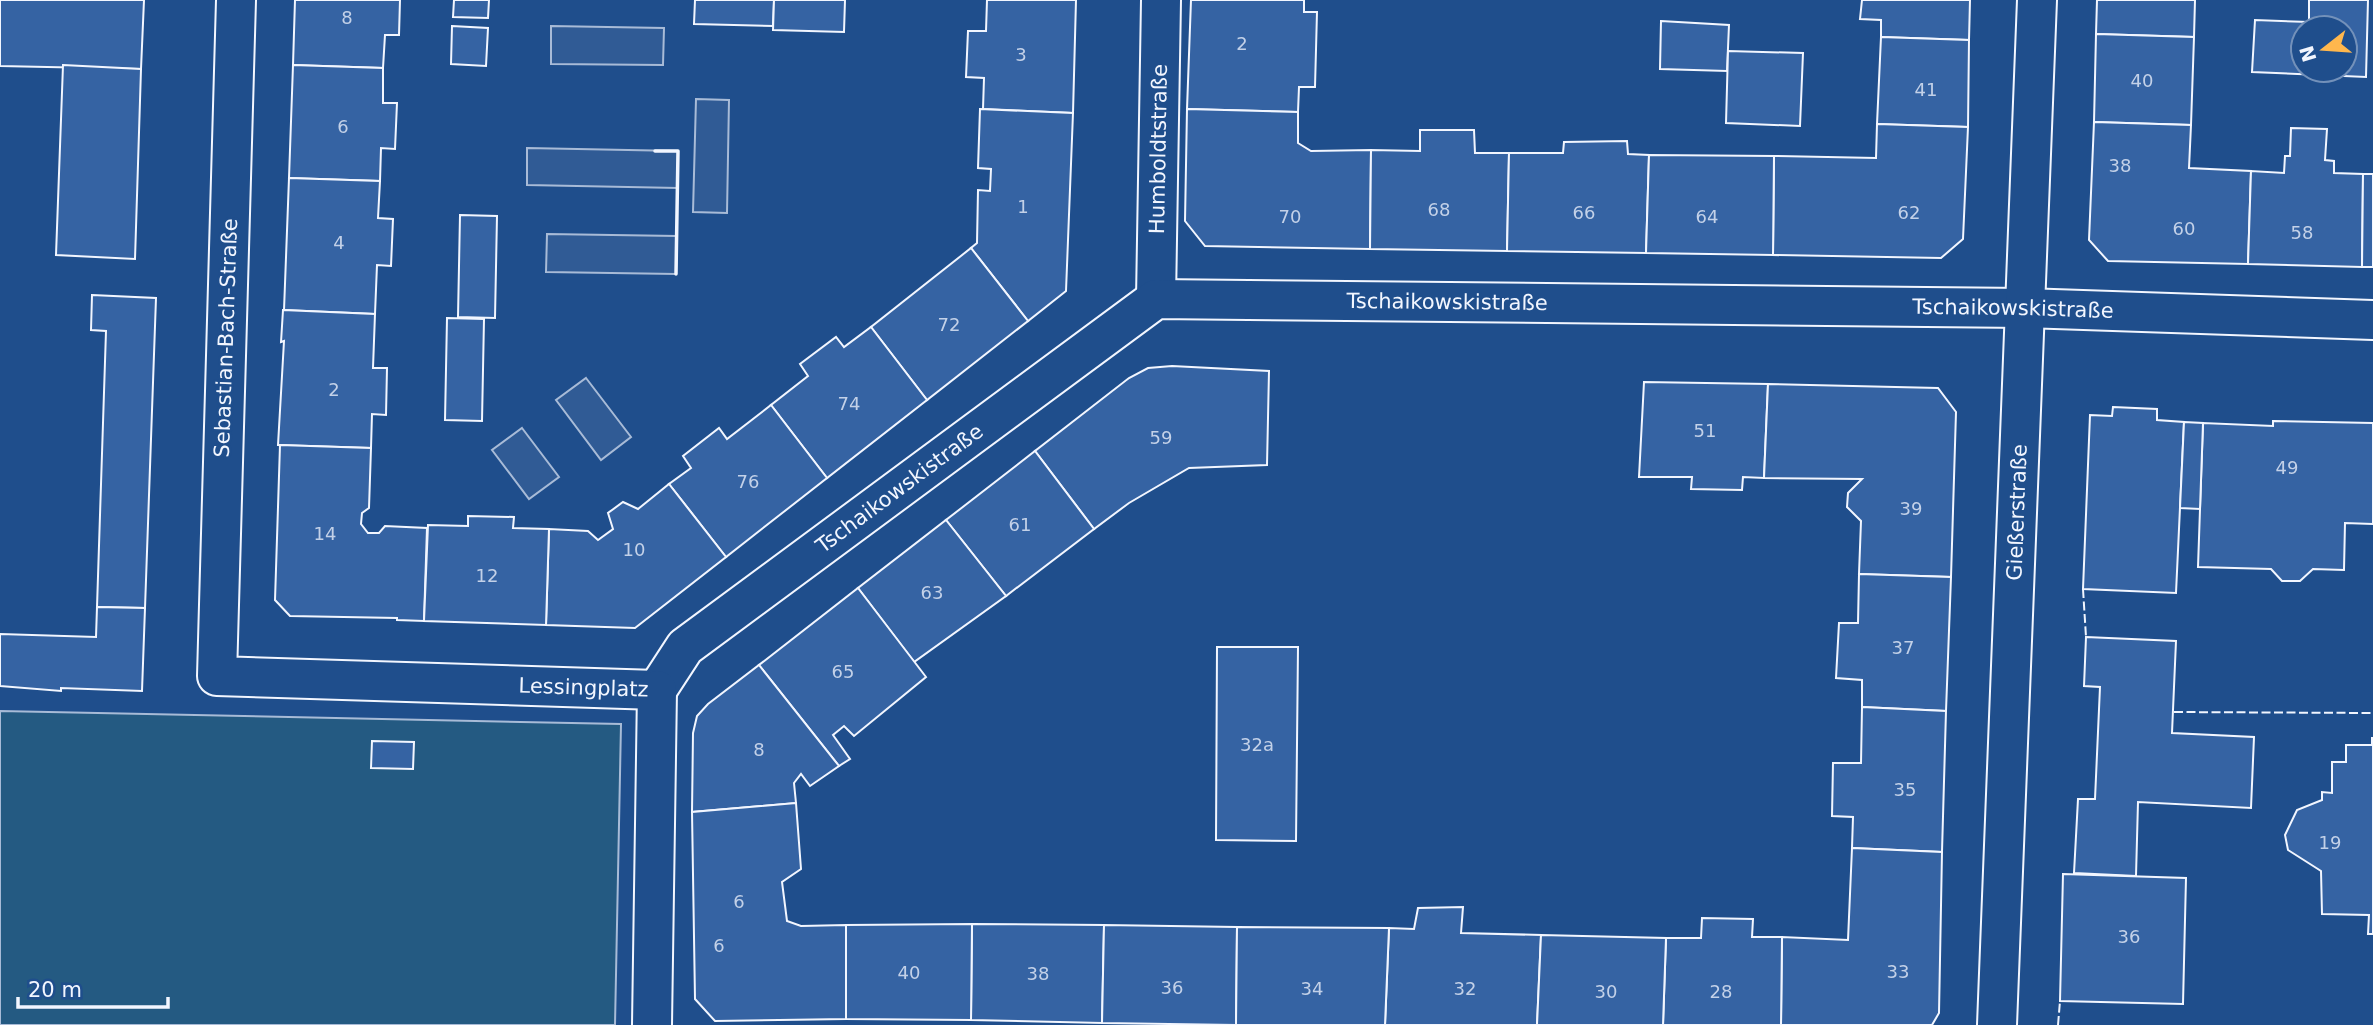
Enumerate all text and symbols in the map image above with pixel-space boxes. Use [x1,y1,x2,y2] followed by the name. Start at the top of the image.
[341,7,353,28] house number: 8
[2289,14,2359,84] north arrow
[1236,33,1248,54] house number: 2
[2295,43,2321,65] text: N
[1015,44,1027,65] house number: 3
[1145,64,1172,234] street label: Humboldtstraße
[2131,70,2153,91] house number: 40
[1915,79,1937,100] house number: 41
[337,116,349,137] house number: 6
[2109,155,2131,176] house number: 38
[1017,196,1029,217] house number: 1
[1428,199,1450,220] house number: 68
[1573,202,1595,223] house number: 66
[1898,202,1920,223] house number: 62
[1279,206,1301,227] house number: 70
[1696,206,1718,227] house number: 64
[210,218,242,458] street label: Sebastian-Bach-Straße
[2173,218,2195,239] house number: 60
[2291,222,2313,243] house number: 58
[333,232,345,253] house number: 4
[1345,289,1548,315] street label: Tschaikowskistraße
[1911,295,2114,323] street label: Tschaikowskistraße
[938,314,960,335] house number: 72
[328,379,340,400] house number: 2
[838,393,860,414] house number: 74
[811,419,988,559] street label: Tschaikowskistraße
[1694,420,1716,441] house number: 51
[1150,427,1172,448] house number: 59
[2002,444,2032,581] street label: Gießerstraße
[2276,457,2298,478] house number: 49
[737,471,759,492] house number: 76
[1900,498,1922,519] house number: 39
[1009,514,1031,535] house number: 61
[314,523,336,544] house number: 14
[623,539,645,560] house number: 10
[476,565,498,586] house number: 12
[921,582,943,603] house number: 63
[1892,637,1914,658] house number: 37
[832,661,854,682] house number: 65
[518,674,649,702] street label: Lessingplatz
[1240,734,1274,755] house number: 32a
[753,739,765,760] house number: 8
[1894,779,1916,800] house number: 35
[2319,832,2341,853] house number: 19
[733,891,745,912] house number: 6
[2118,926,2140,947] house number: 36
[713,935,725,956] house number: 6
[1887,961,1909,982] house number: 33
[898,962,920,983] house number: 40
[1027,963,1049,984] house number: 38
[18,965,168,1009] scale bar
[1161,977,1183,998] house number: 36
[28,978,82,1002] text: 20 m
[1301,978,1323,999] house number: 34
[1454,978,1476,999] house number: 32
[1595,981,1617,1002] house number: 30
[1710,981,1732,1002] house number: 28

